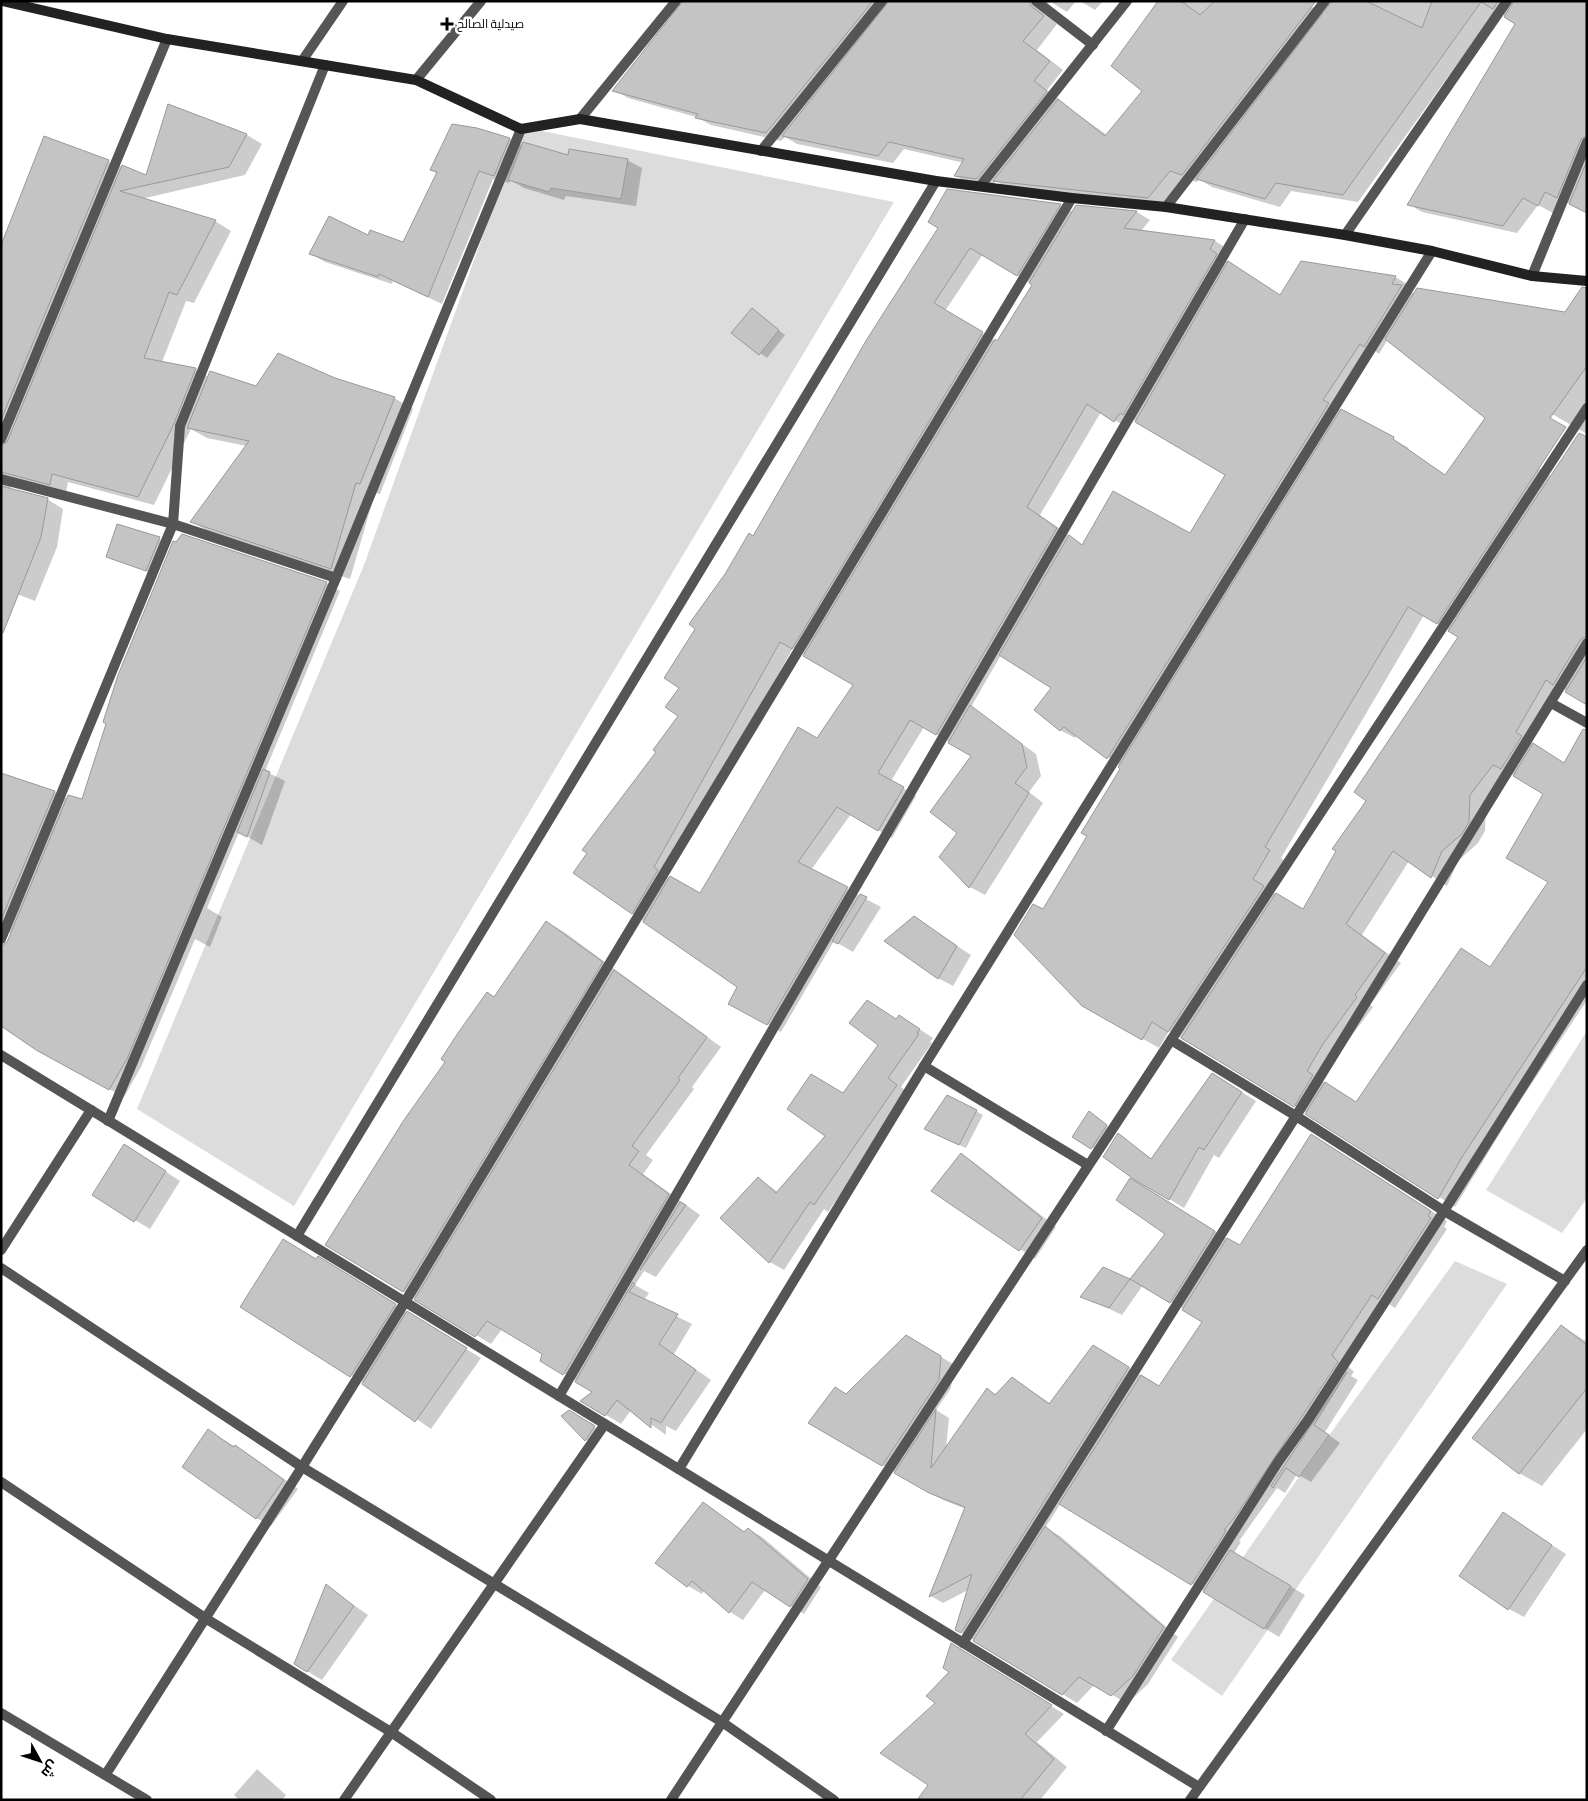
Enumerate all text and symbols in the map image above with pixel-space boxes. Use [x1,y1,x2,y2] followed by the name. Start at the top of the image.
[457,16,524,32] place label: صيدلية الصالح
[441,18,453,30] marker: صيدلية الصالح
[15,1736,65,1786] north arrow
[37,1757,63,1782] text: ش

